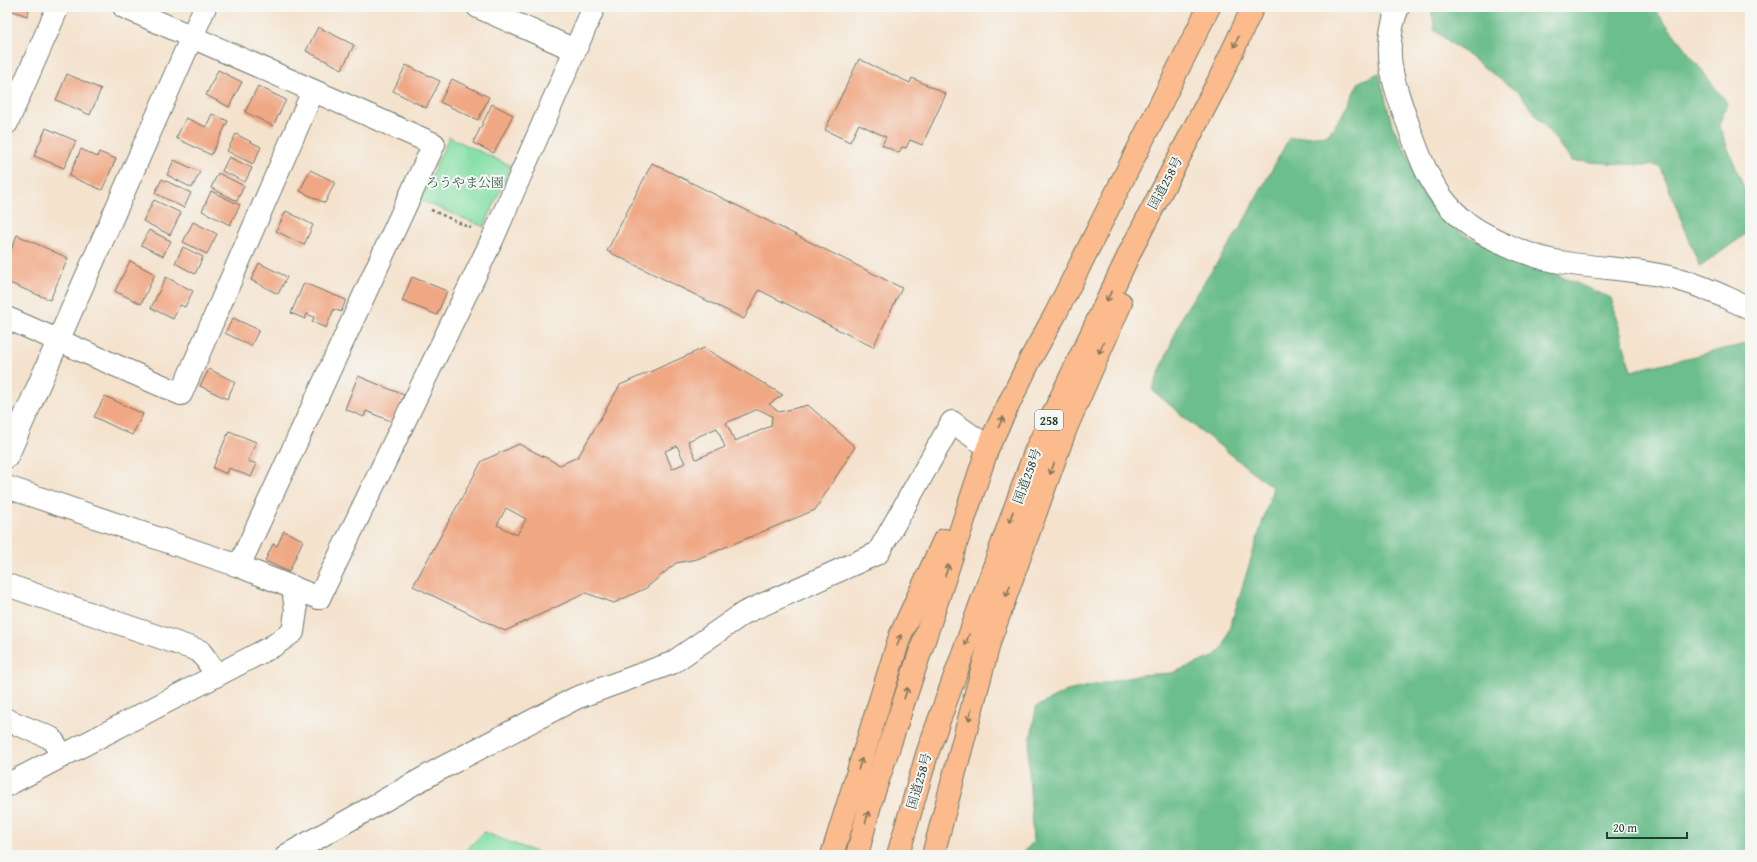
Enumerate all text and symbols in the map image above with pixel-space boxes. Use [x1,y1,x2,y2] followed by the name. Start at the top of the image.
[1232,36,1239,48] one-way arrow
[1143,153,1187,213] street label: 国道258号
[426,173,504,192] park label: ろうやま公園
[1105,290,1112,302] one-way arrow
[1097,342,1105,354] one-way arrow
[1035,410,1063,430] road number: 258
[997,416,1005,428] one-way arrow
[1008,446,1046,506] street label: 国道258号
[1048,462,1055,475] one-way arrow
[1007,511,1015,523] one-way arrow
[944,564,951,577] one-way arrow
[1003,584,1011,596] one-way arrow
[963,633,971,645] one-way arrow
[896,634,903,647] one-way arrow
[903,688,911,700] one-way arrow
[966,708,973,721] one-way arrow
[902,751,936,811] street label: 国道258号
[857,758,864,771] one-way arrow
[864,811,871,824] one-way arrow
[1607,814,1687,840] scale bar
[1613,819,1637,836] text: 20 m

